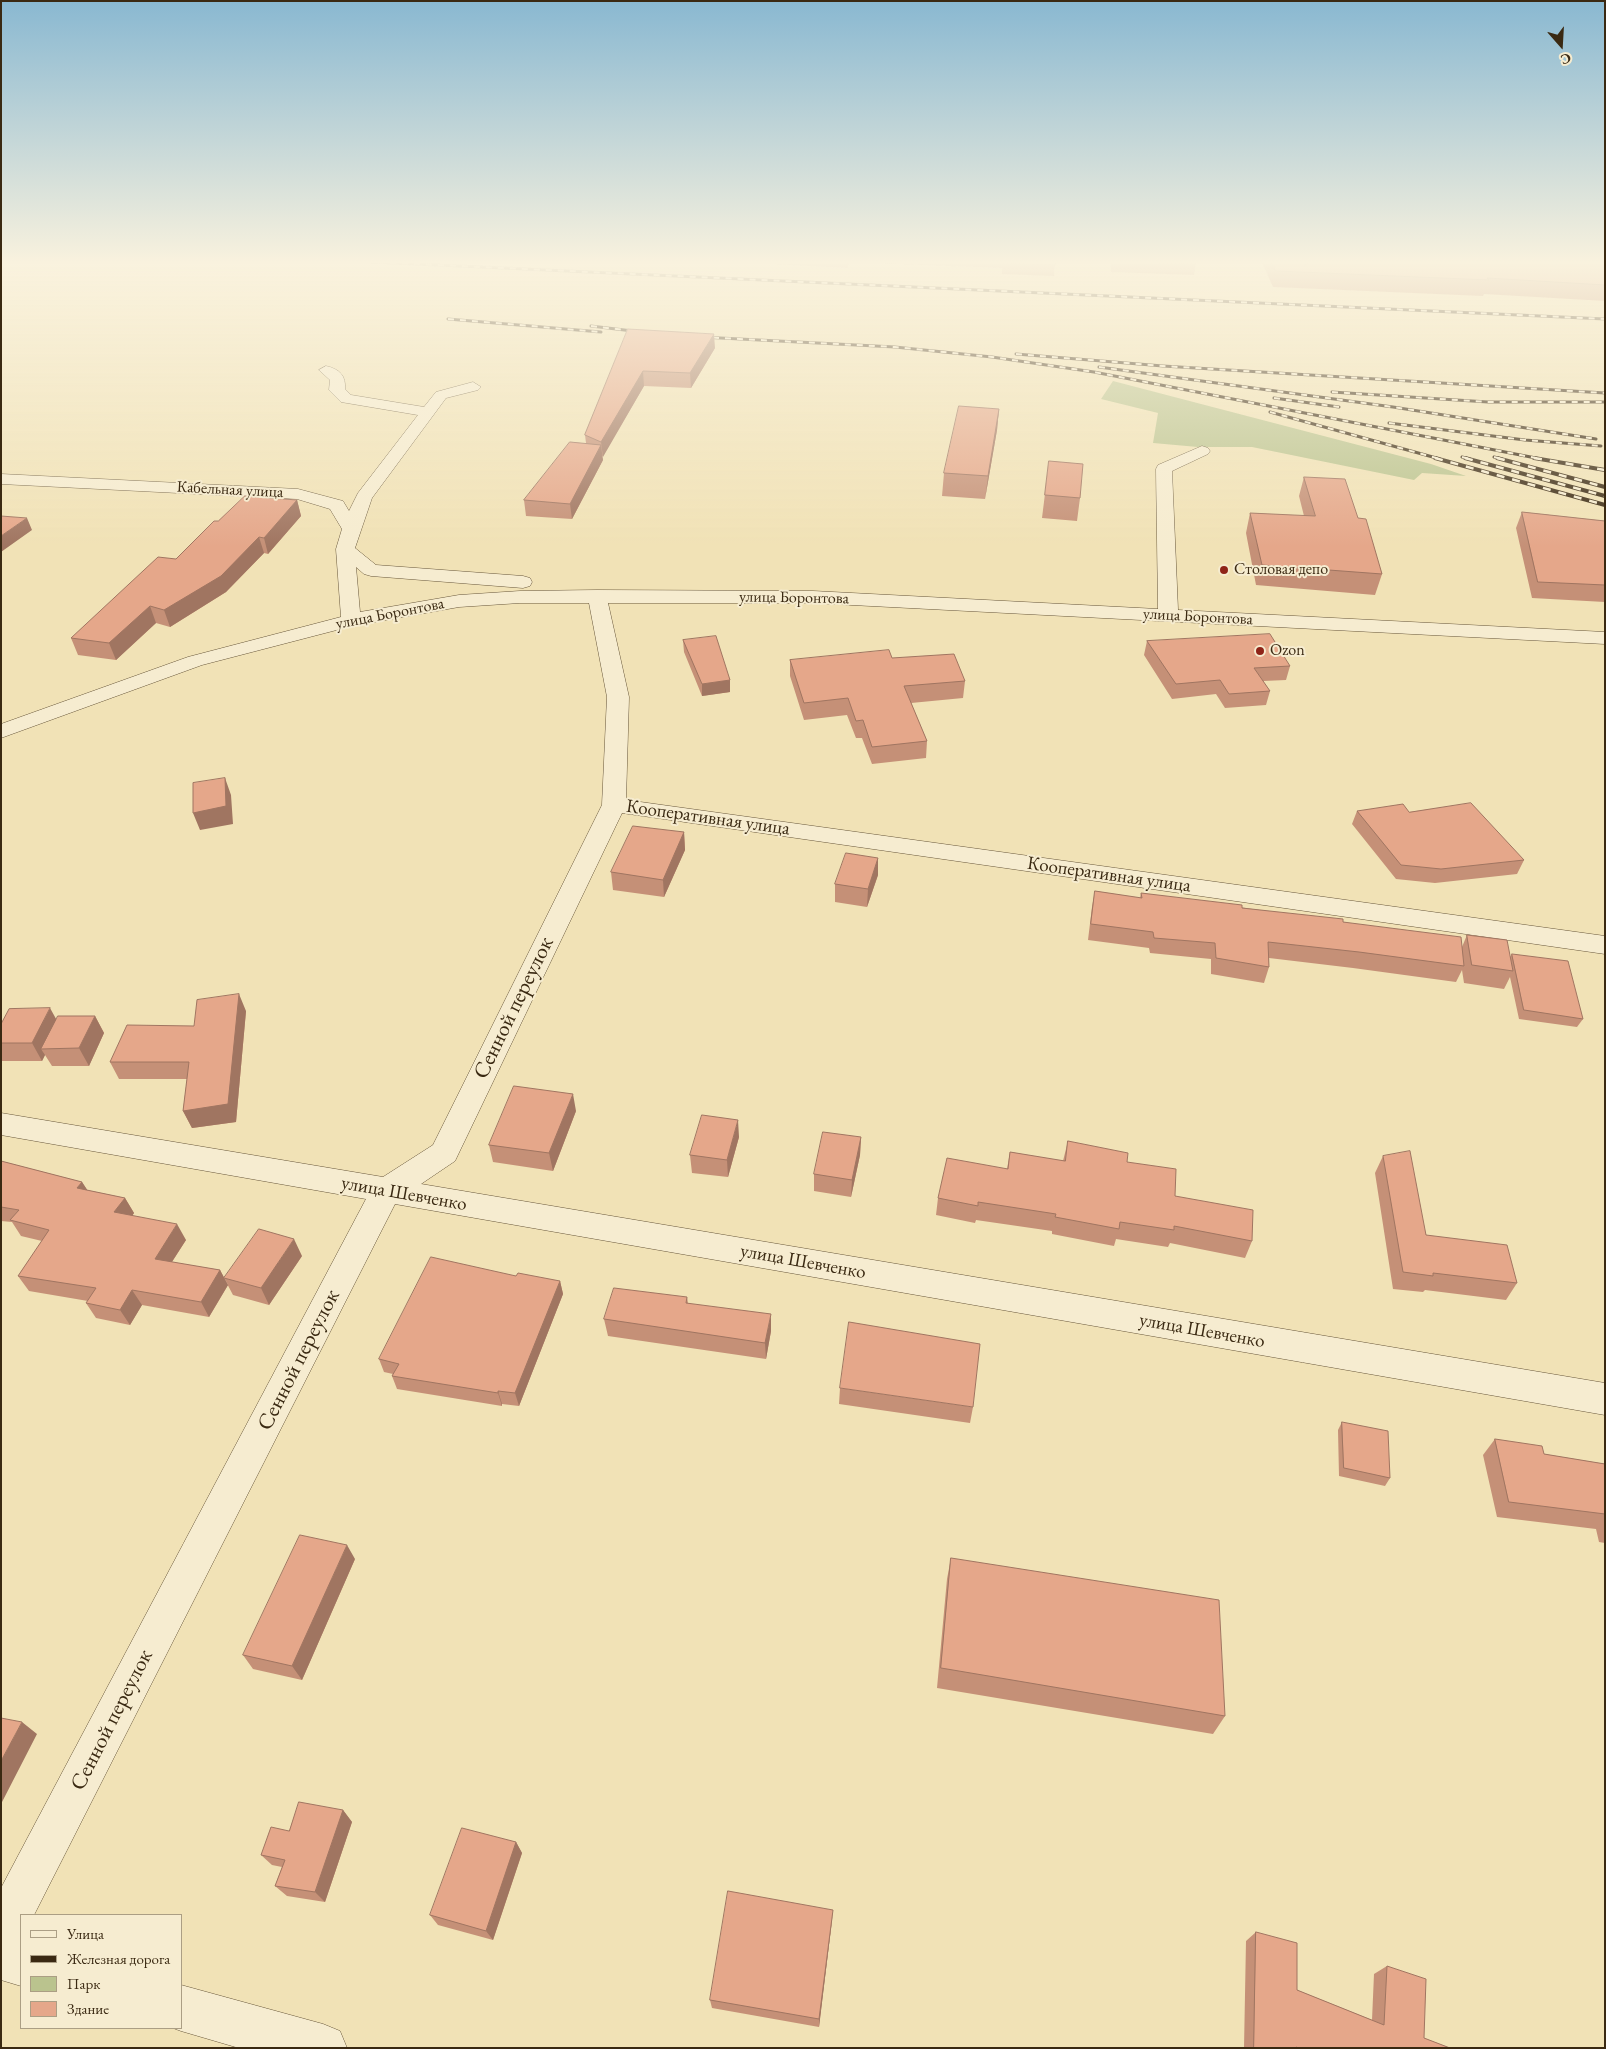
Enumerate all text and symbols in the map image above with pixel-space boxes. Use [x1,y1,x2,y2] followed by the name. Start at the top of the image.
[1536,20,1586,70] north arrow
[1558,49,1574,69] text: С
[176,478,284,502] street label: Кабельная улица
[1234,560,1328,580] place label: Столовая депо
[1218,564,1230,576] marker: Столовая депо
[739,587,849,609] street label: улица Боронтова
[334,594,446,634] street label: улица Боронтова
[1143,605,1253,629] street label: улица Боронтова
[1270,641,1305,661] place label: Ozon
[1254,645,1266,657] marker: Ozon
[625,795,791,841] street label: Кооперативная улица
[1026,852,1192,898] street label: Кооперативная улица
[468,933,560,1083] street label: Сенной переулок
[339,1172,469,1216] street label: улица Шевченко
[738,1240,868,1284] street label: улица Шевченко
[252,1285,346,1435] street label: Сенной переулок
[1137,1309,1267,1353] street label: улица Шевченко
[65,1645,159,1795] street label: Сенной переулок
[20,1914,182,2029] legend
[67,1924,104,1943] text: Улица
[67,1949,170,1968] text: Железная дорога
[67,1974,100,1993] text: Парк
[67,1999,109,2018] text: Здание

